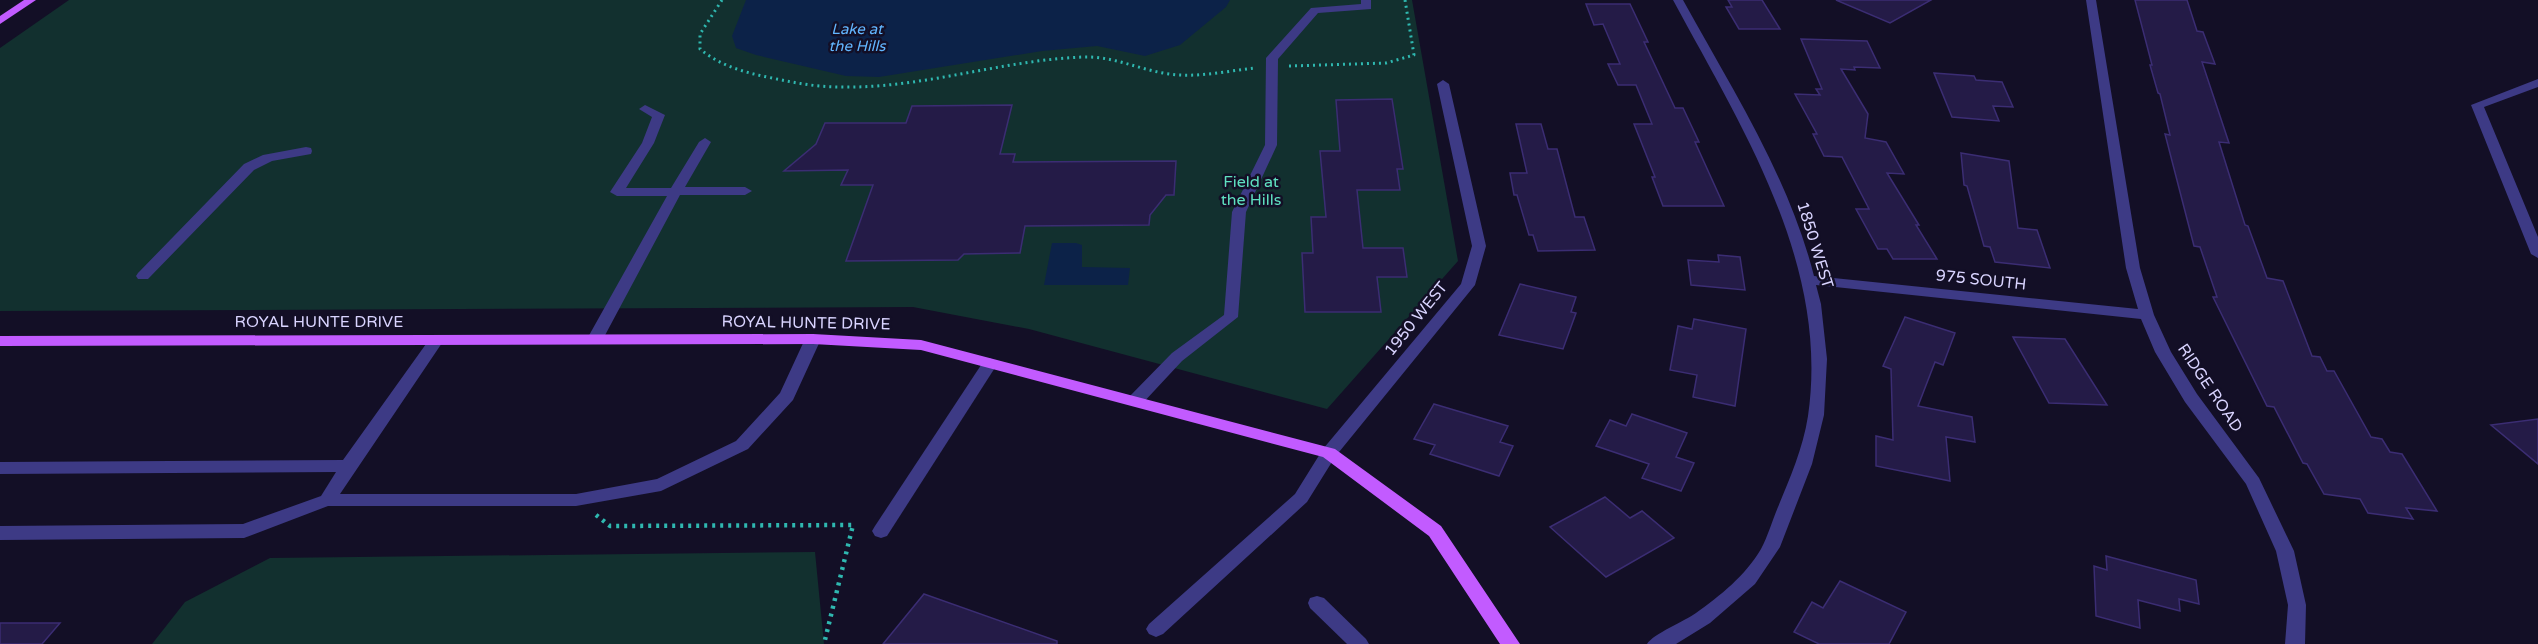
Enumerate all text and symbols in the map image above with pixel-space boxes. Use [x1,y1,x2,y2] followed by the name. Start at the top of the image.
[829,20,887,55] water label: Lake at the Hills
[1221,172,1281,210] park label: Field at the Hills
[1792,199,1838,291] street label: 1850 WEST
[1935,265,2027,295] street label: 975 SOUTH
[1380,278,1452,360] street label: 1950 WEST
[235,312,403,332] street label: ROYAL HUNTE DRIVE
[721,312,891,334] street label: ROYAL HUNTE DRIVE
[2173,340,2247,436] street label: RIDGE ROAD

